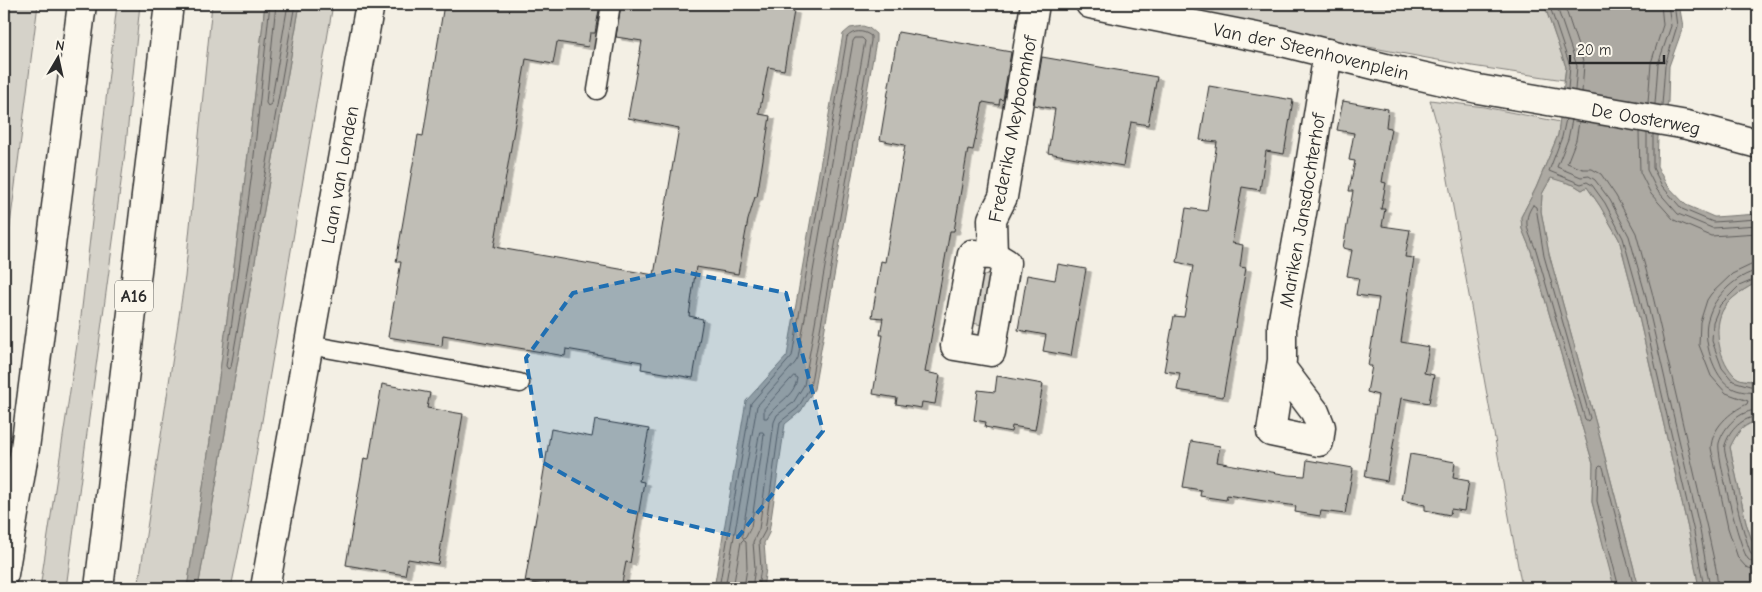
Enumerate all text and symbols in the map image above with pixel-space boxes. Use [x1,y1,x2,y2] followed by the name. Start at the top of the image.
[1211,19,1411,85] street label: Van der Steenhovenplein
[32,32,82,82] north arrow
[984,32,1042,224] street label: Frederika Meyboomhof
[1570,32,1663,64] scale bar
[54,37,66,55] text: N
[1577,41,1611,59] text: 20 m
[1590,99,1703,140] street label: De Oosterweg
[317,104,364,246] street label: Laan van Londen
[1275,110,1330,309] street label: Mariken Jansdochterhof
[115,280,153,312] road number: A16

